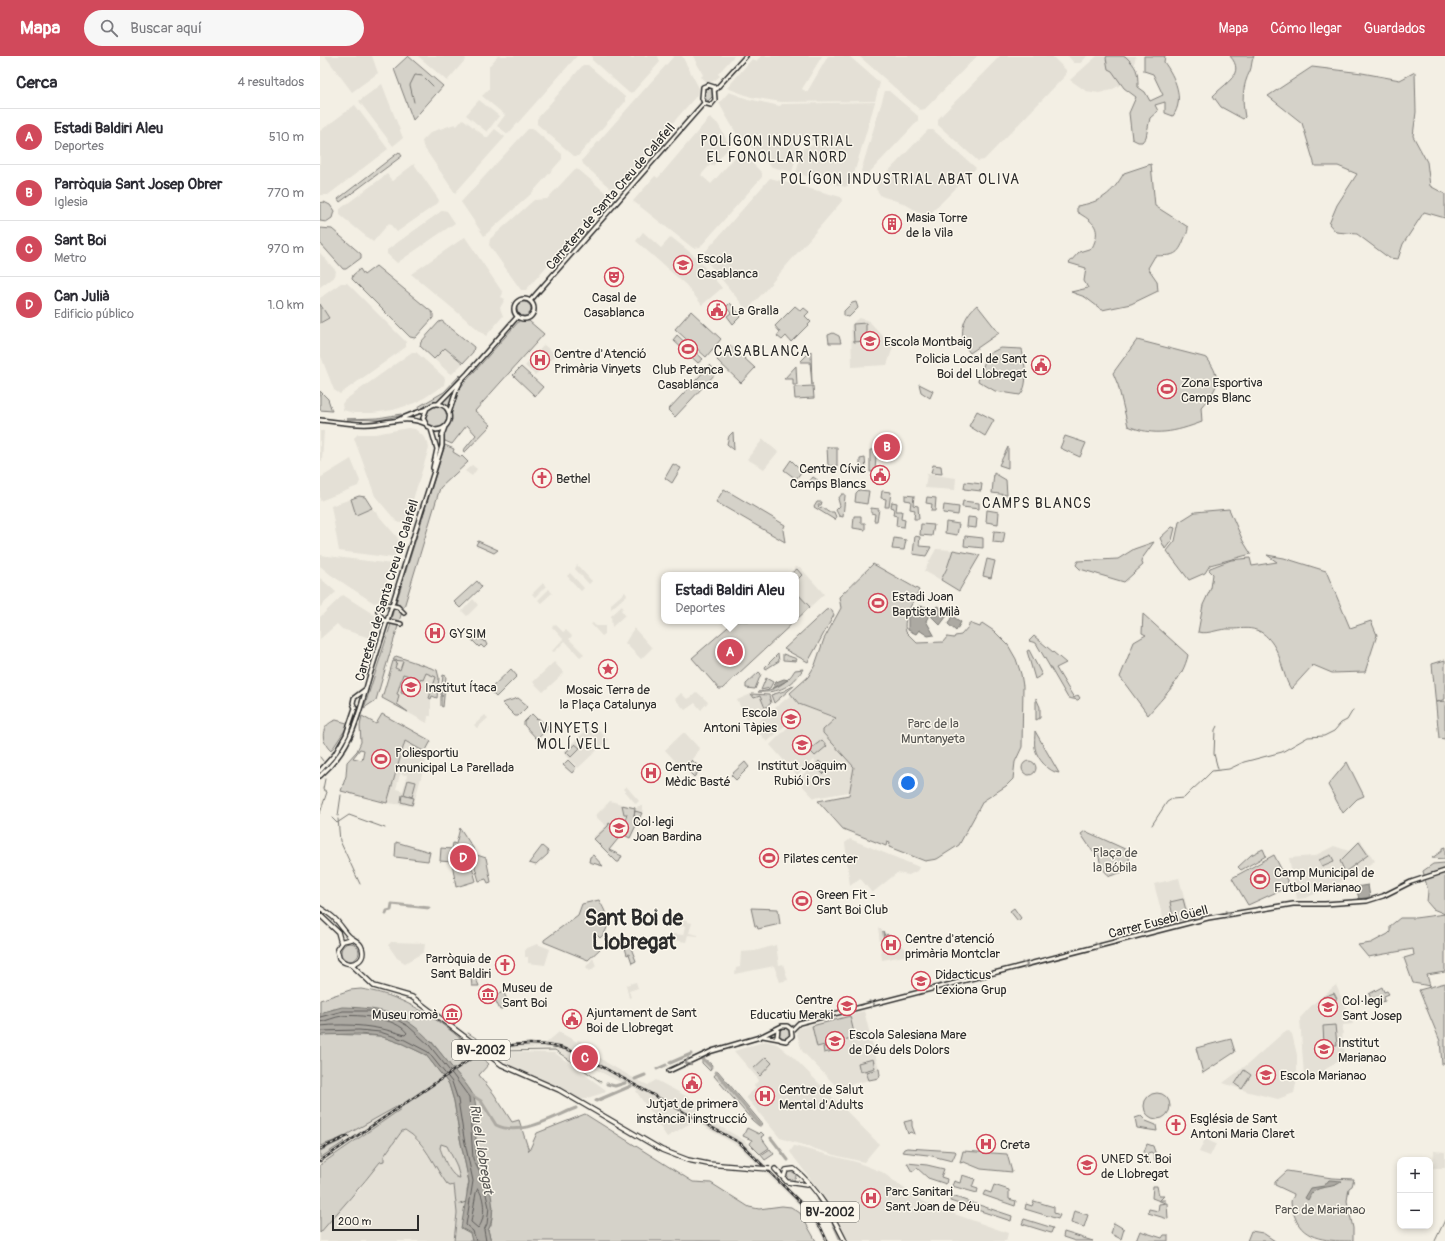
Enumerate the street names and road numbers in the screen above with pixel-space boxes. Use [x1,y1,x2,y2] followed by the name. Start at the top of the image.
[543,120,679,273] street label: Carretera de Santa Creu de Calafell
[352,498,422,683] street label: Carretera de Santa Creu de Calafell
[1107,902,1210,942] street label: Carrer Eusebi Güell
[452,1040,510,1060] road number: BV-2002
[801,1202,859,1222] road number: BV-2002

